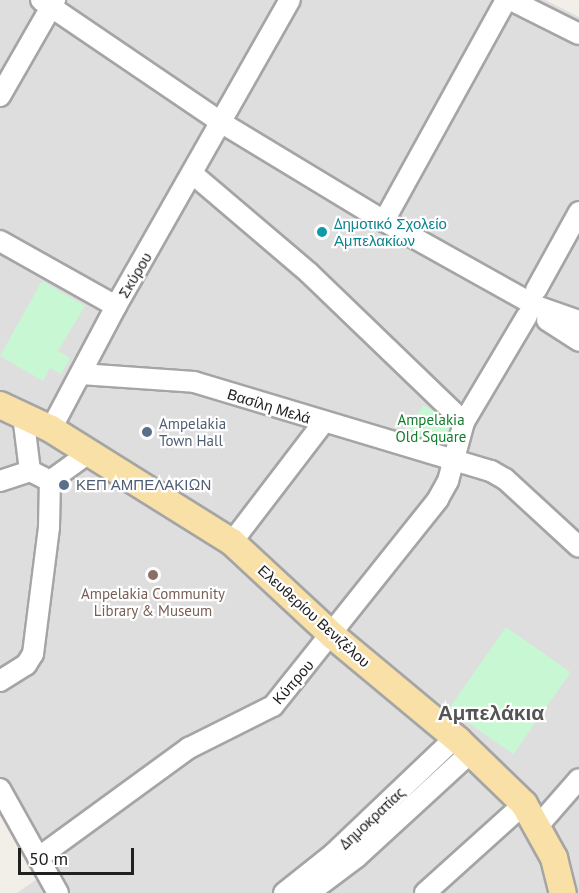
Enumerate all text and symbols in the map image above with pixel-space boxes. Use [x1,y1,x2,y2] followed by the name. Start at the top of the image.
[334,214,447,249] place label: Δημοτικό Σχολείο Αμπελακίων
[315,225,329,239] marker: Δημοτικό Σχολείο Αμπελακίων
[114,249,156,301] street label: Σκύρου
[225,385,313,427] street label: Βασίλη Μελά
[396,410,466,445] park label: Ampelakia Old Square
[159,414,226,449] place label: Ampelakia Town Hall
[140,425,154,439] marker: Ampelakia Town Hall
[76,476,211,494] place label: ΚΕΠ ΑΜΠΕΛΑΚΙΩΝ
[57,478,71,492] marker: ΚΕΠ ΑΜΠΕΛΑΚΙΩΝ
[254,561,374,671] street label: Ελευθερίου Βενιζέλου
[146,568,160,582] marker: Ampelakia Community Library & Museum
[81,584,225,619] place label: Ampelakia Community Library & Museum
[269,656,317,708] street label: Κύπρου
[438,700,544,726] district label: Αμπελάκια
[335,783,409,853] street label: Δημοκρατίας
[21,836,136,874] scale bar
[29,847,68,870] text: 50 m

